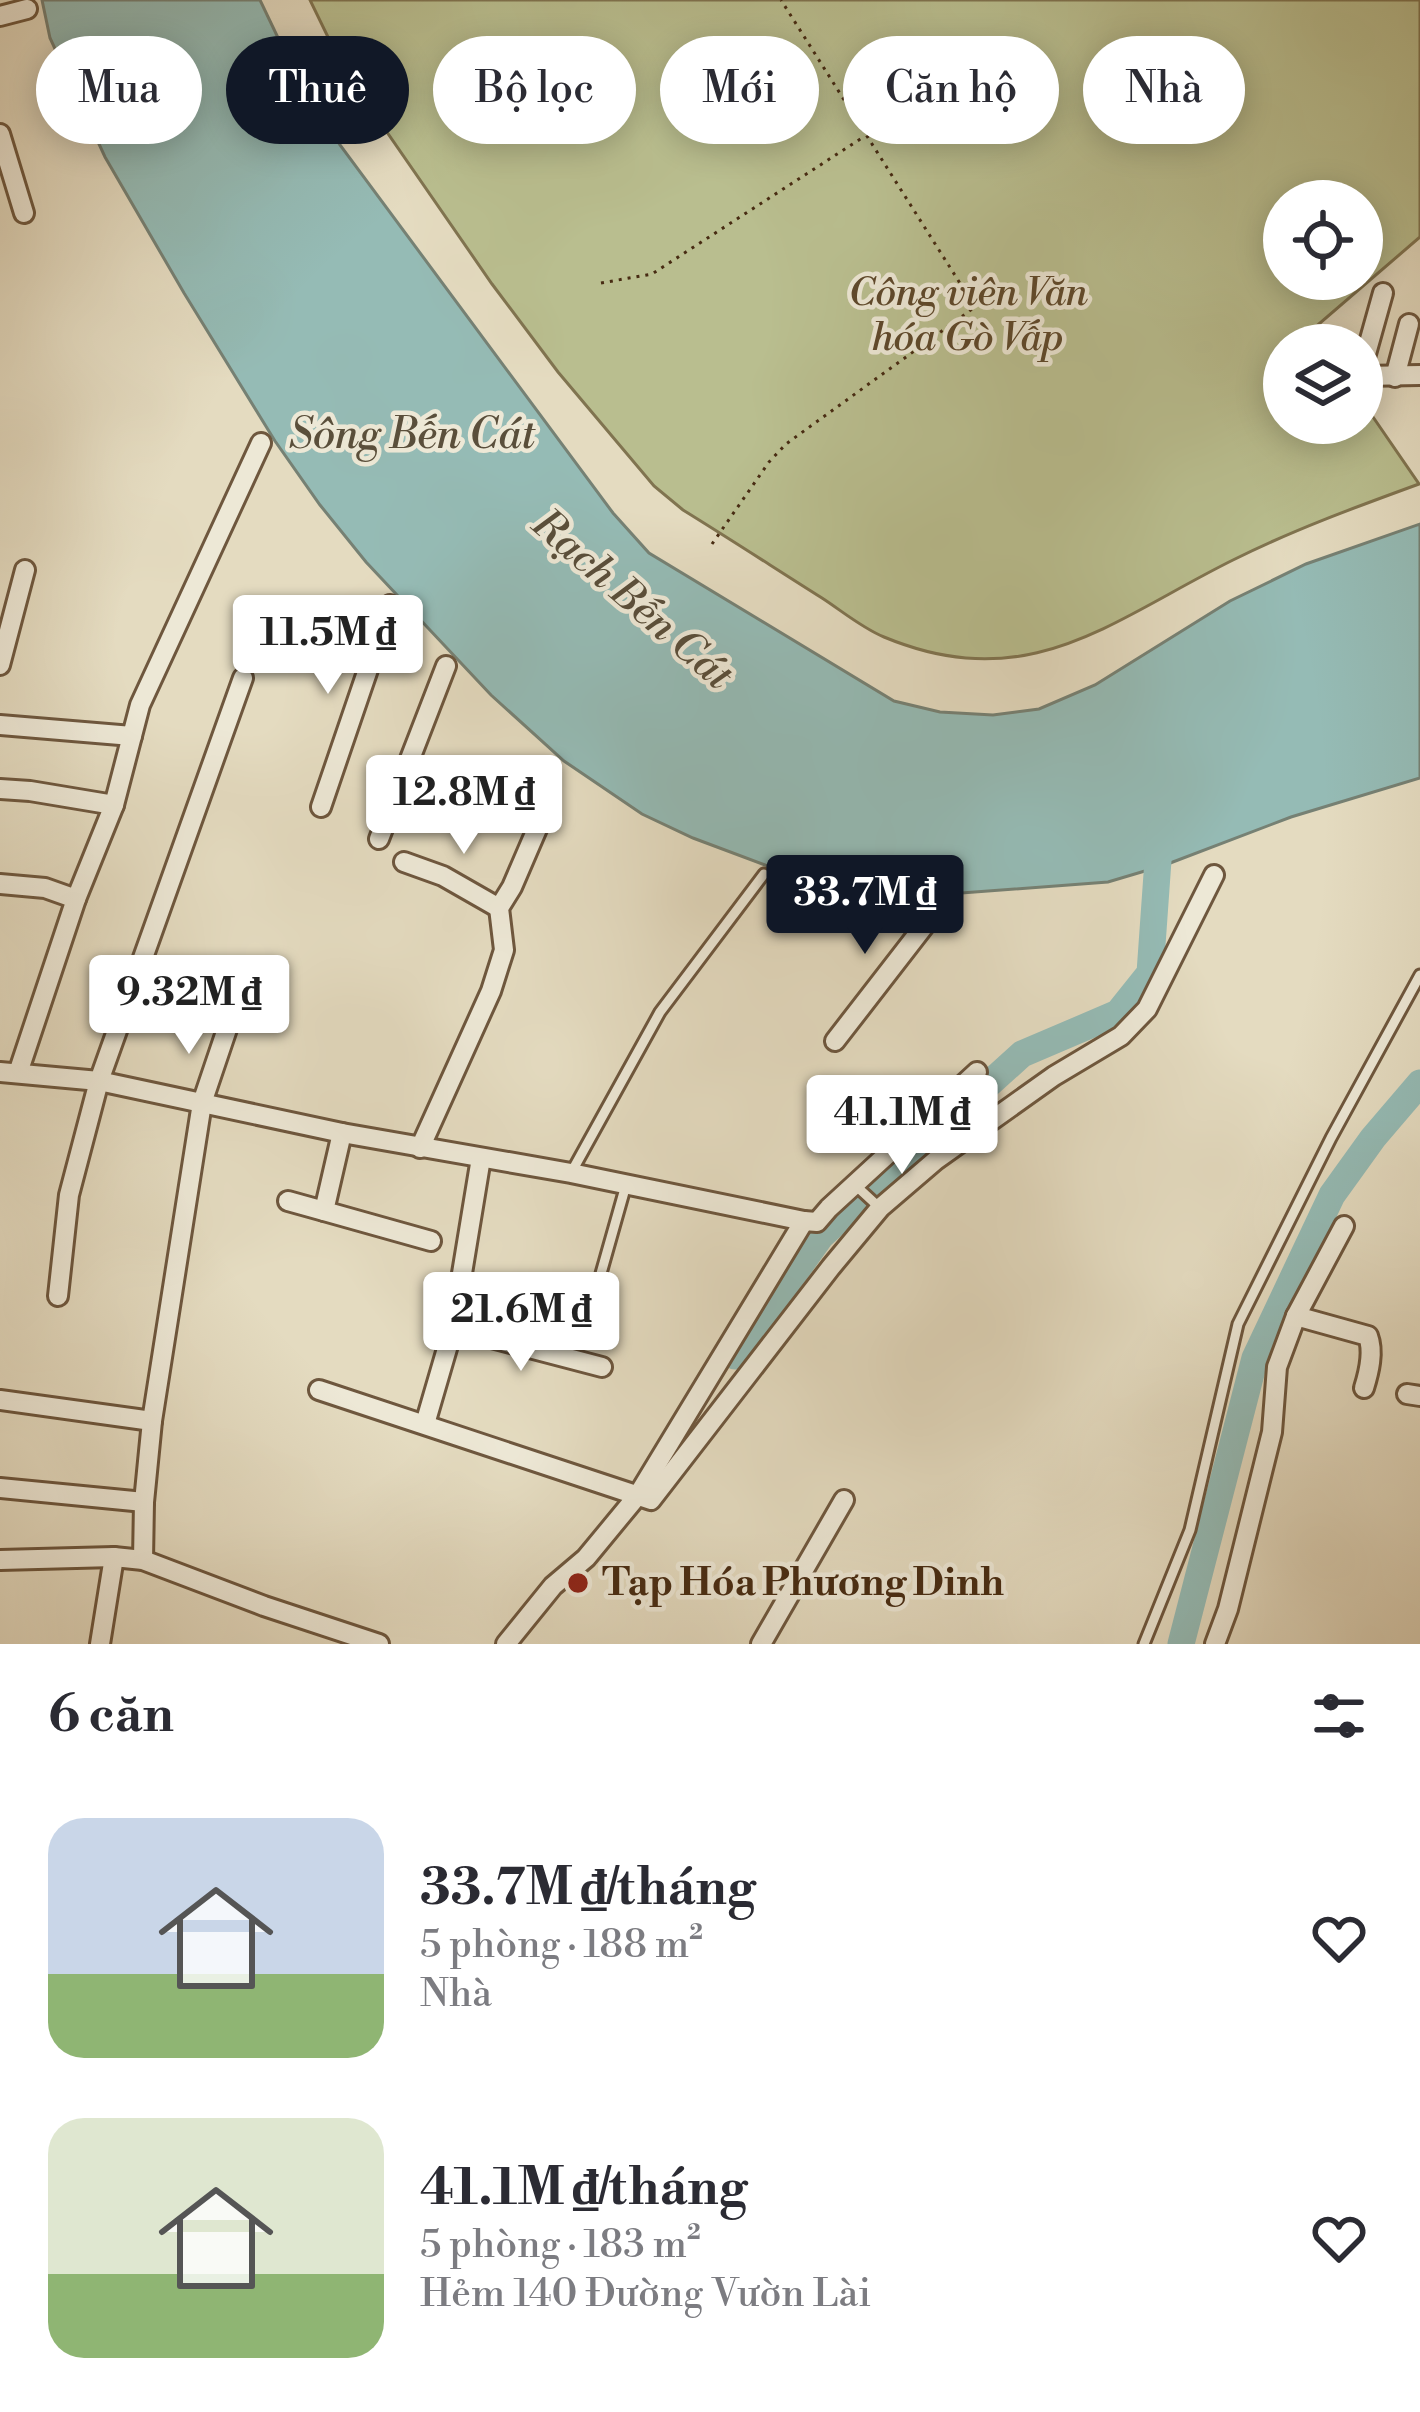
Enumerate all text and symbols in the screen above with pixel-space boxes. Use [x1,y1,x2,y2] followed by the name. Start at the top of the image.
[36,36,202,144] chip: Mua
[226,36,409,144] chip: Thuê
[433,36,636,144] chip: Bộ lọc
[660,36,819,144] chip: Mới
[843,36,1059,144] chip: Căn hộ
[1083,36,1245,144] chip: Nhà
[1263,180,1383,444] map controls
[1263,180,1383,300] button: locate
[848,269,1089,363] park label: Công viên Văn hóa Gò Vấp
[1263,324,1383,444] button: layers
[289,409,536,462] water label: Sông Bến Cát
[519,497,745,703] water label: Rạch Bến Cát
[217,595,439,697] pin: 11.5M ₫
[260,609,396,658] text: 11.5M ₫
[353,755,575,857] pin: 12.8M ₫
[393,769,535,818] text: 12.8M ₫
[754,855,976,957] pin: 33.7M ₫
[793,869,937,918] text: 33.7M ₫
[78,955,300,1057] pin: 9.32M ₫
[116,969,262,1018] text: 9.32M ₫
[791,1075,1013,1177] pin: 41.1M ₫
[834,1089,970,1138] text: 41.1M ₫
[410,1272,632,1374] pin: 21.6M ₫
[450,1286,592,1335] text: 21.6M ₫
[602,1559,1004,1608] place label: Tạp Hóa Phương Dinh
[565,1570,591,1596] marker: Tạp Hóa Phương Dinh
[1306,1683,1372,1749] icon: filters
[48,1684,174,1748] text: 6 căn
[420,1857,756,1921] text: 33.7M ₫/tháng
[144,1866,288,2010] icon: home
[1306,1905,1372,1971] icon: heart
[420,1921,703,1970] text: 5 phòng · 188 m²
[420,1970,492,2019] text: Nhà
[420,2157,747,2221] text: 41.1M ₫/tháng
[144,2166,288,2310] icon: home
[1306,2205,1372,2271] icon: heart
[420,2221,701,2270] text: 5 phòng · 183 m²
[420,2270,871,2319] text: Hẻm 140 Đường Vườn Lài

